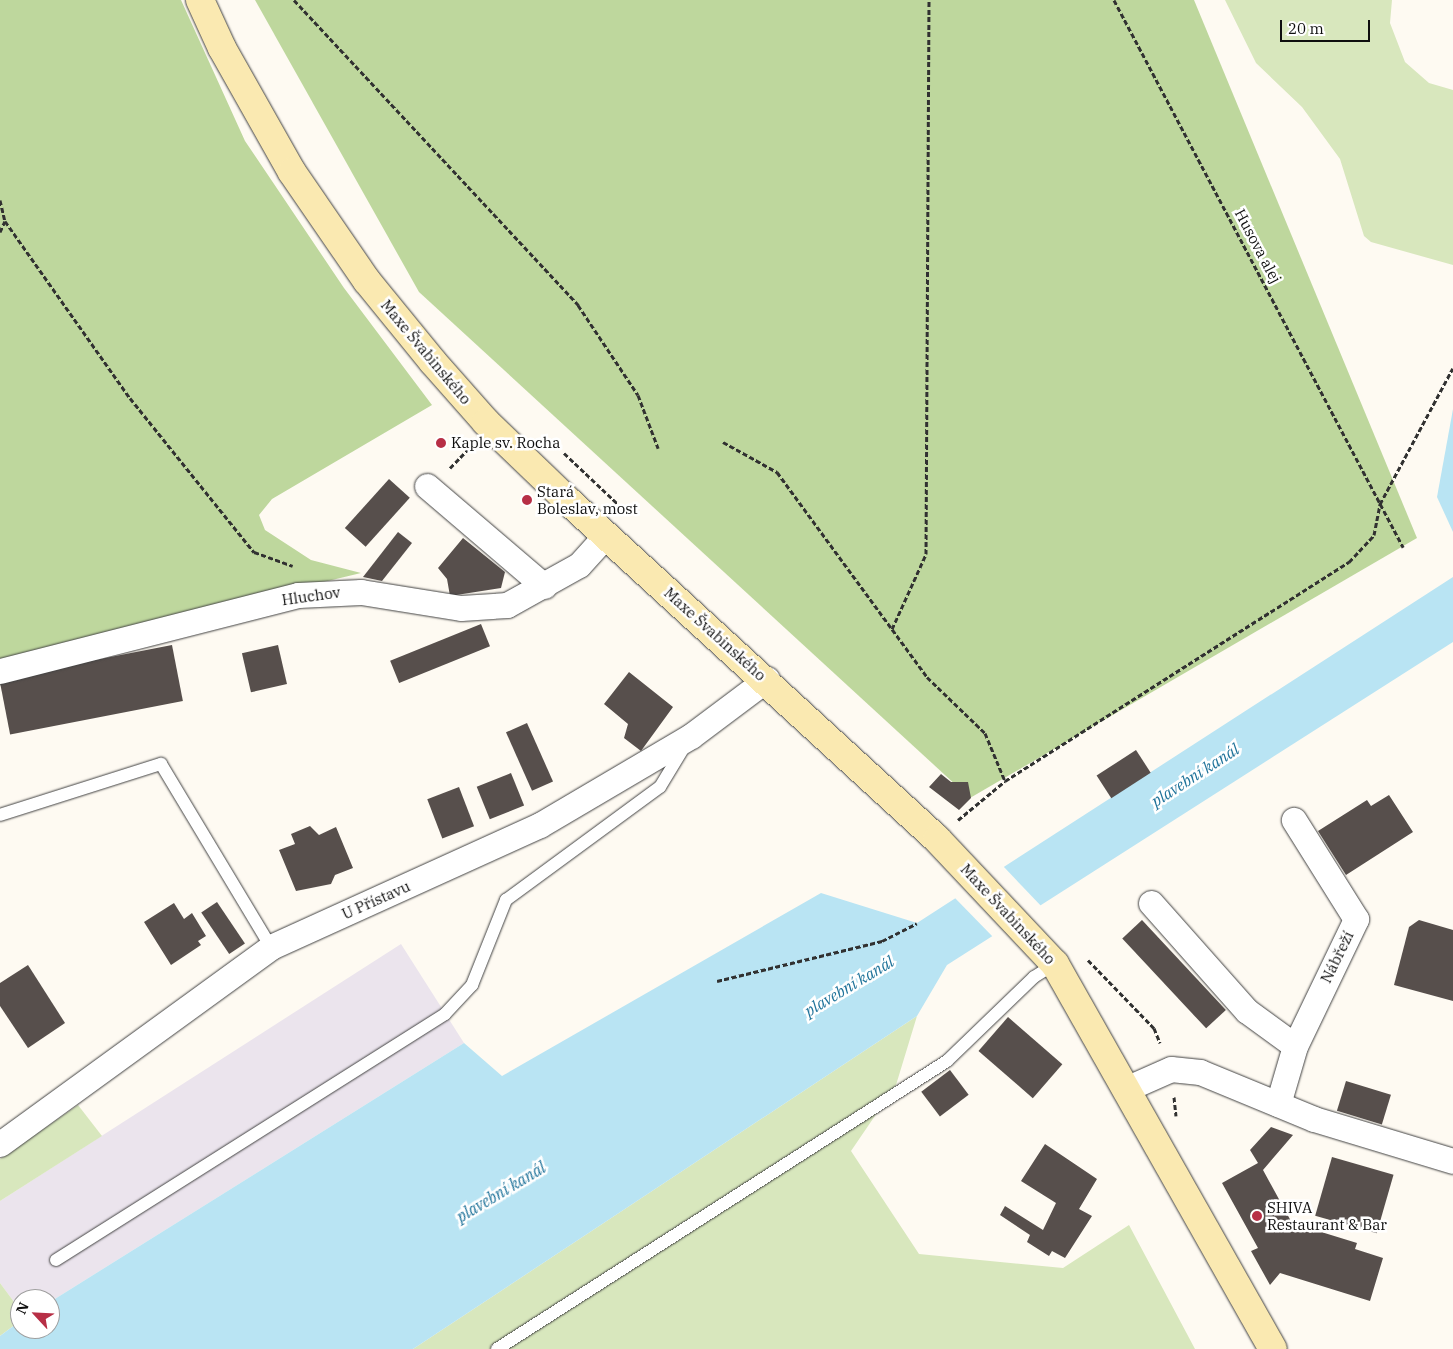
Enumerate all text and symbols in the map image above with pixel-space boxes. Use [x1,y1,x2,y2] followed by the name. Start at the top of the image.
[1283,10,1373,42] scale bar
[1288,19,1324,38] text: 20 m
[1231,206,1285,286] street label: Husova alej
[377,296,475,408] street label: Maxe Švabinského
[451,434,560,452] place label: Kaple sv. Rocha
[435,437,447,449] marker: Kaple sv. Rocha
[537,482,638,517] place label: Stará Boleslav, most
[521,494,533,506] marker: Stará Boleslav, most
[281,583,341,609] street label: Hluchov
[660,584,770,684] street label: Maxe Švabinského
[1147,739,1243,811] water label: plavební kanál
[957,860,1059,968] street label: Maxe Švabinského
[339,877,413,923] street label: U Přístavu
[1317,928,1357,986] street label: Nábřeží
[801,952,897,1020] water label: plavební kanál
[453,1158,549,1226] water label: plavební kanál
[1267,1198,1387,1233] place label: SHIVA Restaurant & Bar
[1251,1210,1263,1222] marker: SHIVA Restaurant & Bar
[10,1289,60,1339] north arrow
[12,1299,33,1317] text: N

